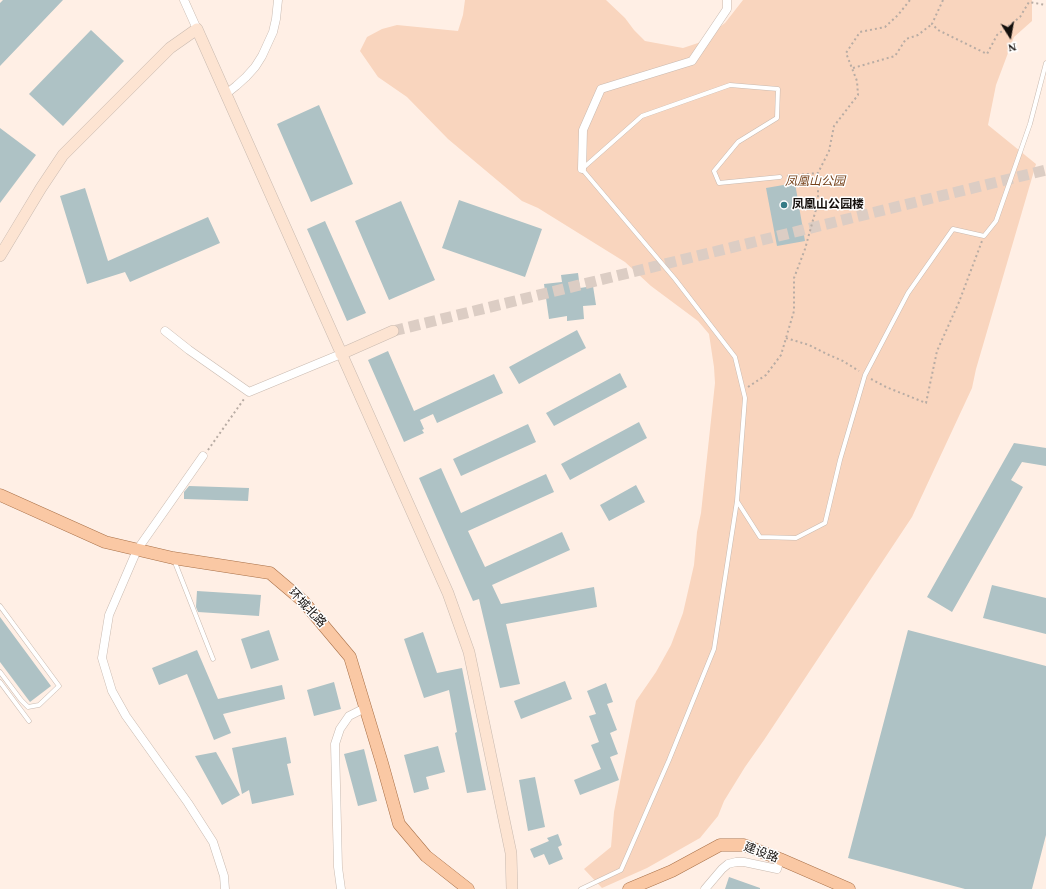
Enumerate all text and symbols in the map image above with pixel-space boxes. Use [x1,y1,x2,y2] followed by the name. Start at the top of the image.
[990,16,1030,56] north arrow
[1007,41,1017,54] text: N
[785,175,845,189] park label: 凤凰山公园
[792,198,864,212] place label: 凤凰山公园楼
[779,200,789,210] marker: 凤凰山公园楼
[285,586,329,630] street label: 环城北路
[742,840,780,866] street label: 建设路

